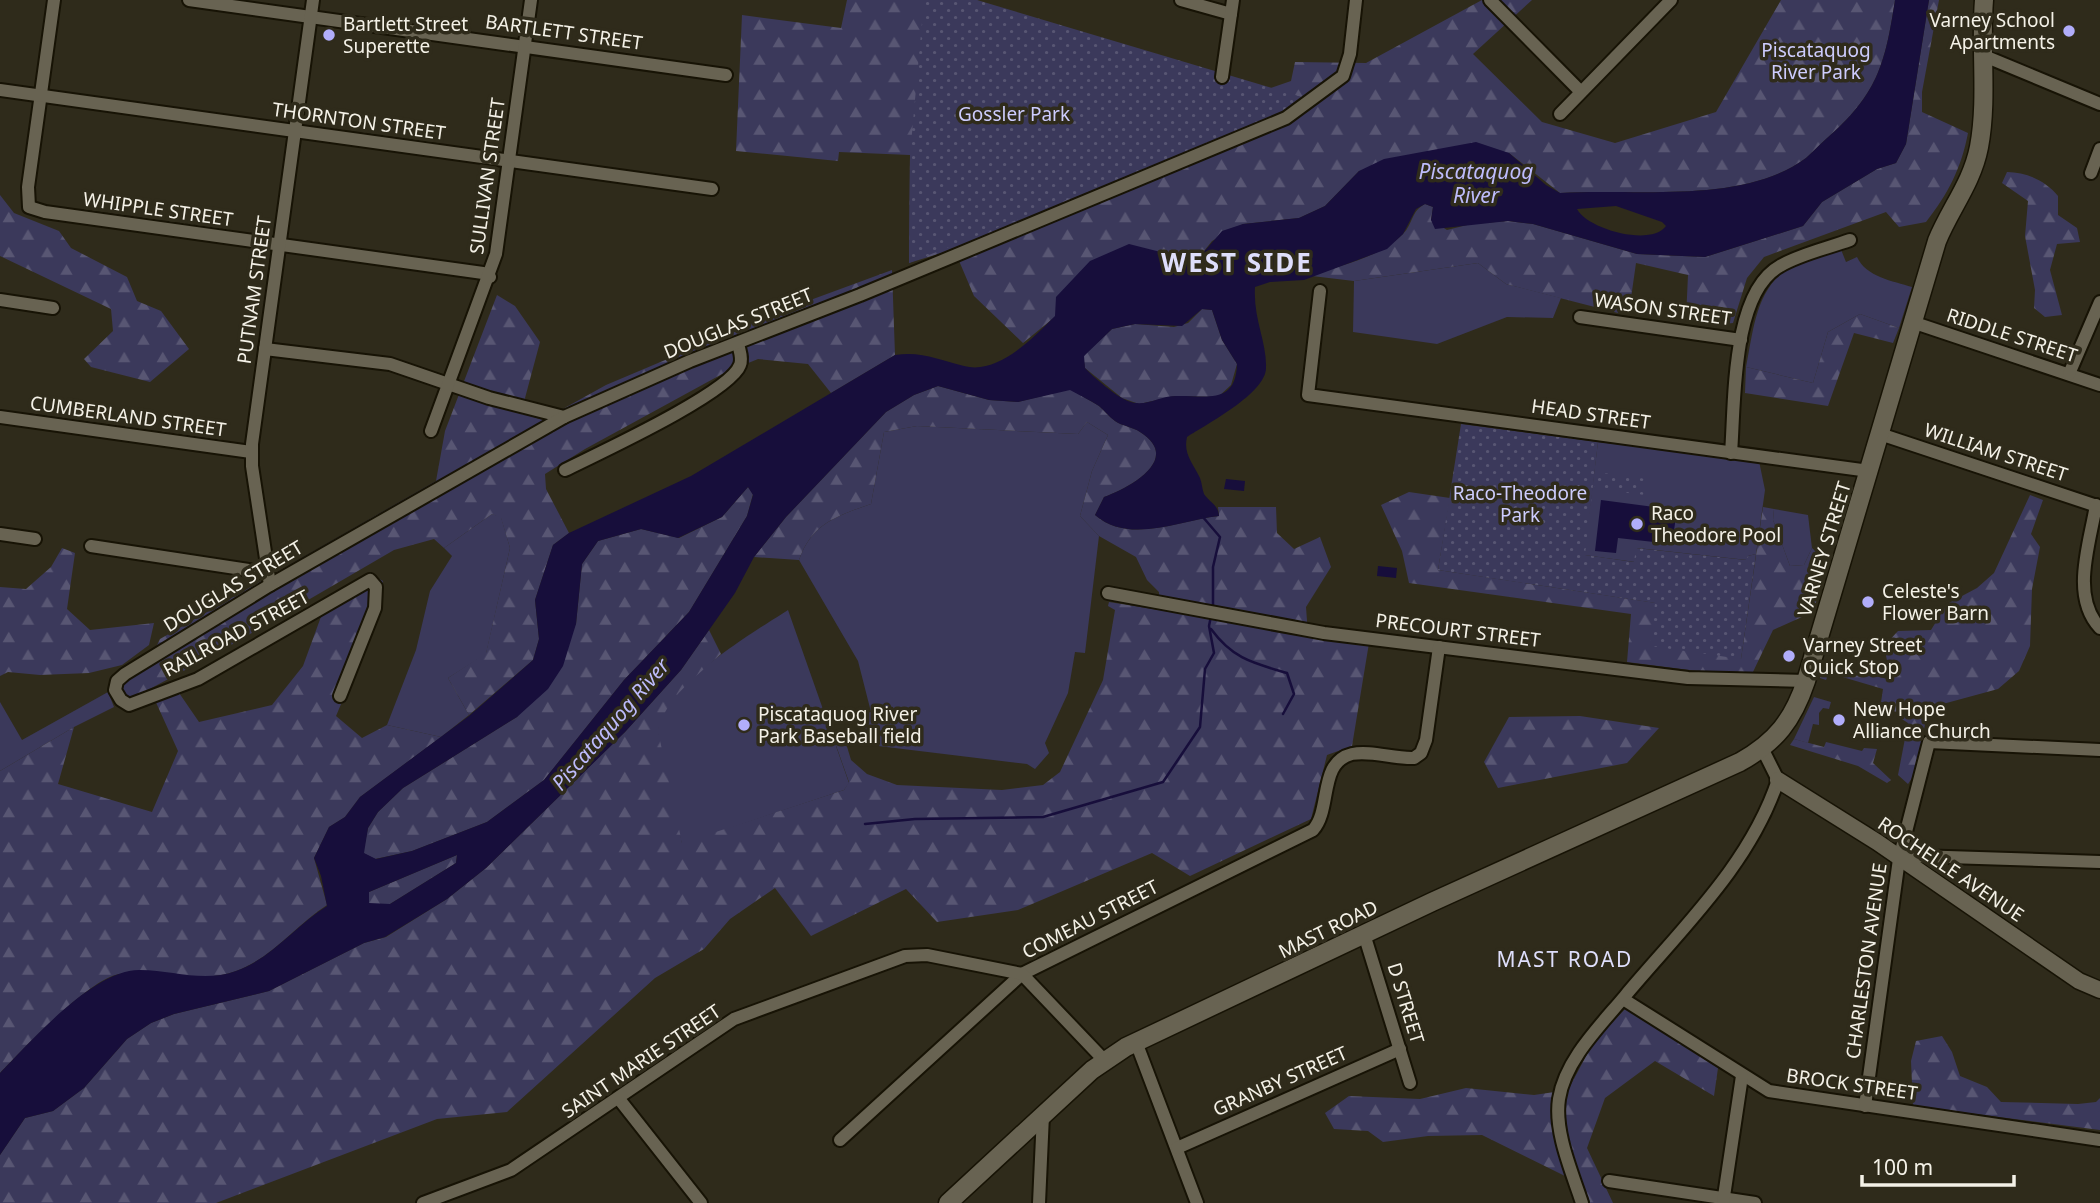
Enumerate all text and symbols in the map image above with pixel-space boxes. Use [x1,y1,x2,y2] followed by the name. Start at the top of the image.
[1930,7,2055,55] place label: Varney School Apartments
[484,8,645,56] street label: BARTLETT STREET
[343,11,468,59] place label: Bartlett Street Superette
[2061,23,2077,39] marker: Varney School Apartments
[321,27,337,43] marker: Bartlett Street Superette
[1761,37,1871,85] park label: Piscataquog River Park
[271,96,448,146] street label: THORNTON STREET
[463,96,511,256] street label: SULLIVAN STREET
[958,101,1070,127] park label: Gossler Park
[1418,157,1534,209] water label: Piscataquog River
[81,186,235,232] street label: WHIPPLE STREET
[231,214,277,366] street label: PUTNAM STREET
[1161,244,1313,280] district label: WEST SIDE
[660,281,817,365] street label: DOUGLAS STREET
[1593,287,1734,332] street label: WASON STREET
[1943,302,2081,369] street label: RIDDLE STREET
[28,389,228,443] street label: CUMBERLAND STREET
[1530,393,1653,435] street label: HEAD STREET
[1921,417,2071,488] street label: WILLIAM STREET
[1791,478,1857,620] street label: VARNEY STREET
[1453,480,1587,528] park label: Raco-Theodore Park
[1651,500,1781,548] place label: Raco Theodore Pool
[1629,516,1645,532] marker: Raco Theodore Pool
[158,534,308,638] street label: DOUGLAS STREET
[1882,578,1989,626] place label: Celeste's Flower Barn
[158,583,314,683] street label: RAILROAD STREET
[1860,594,1876,610] marker: Celeste's Flower Barn
[1374,607,1542,653] street label: PRECOURT STREET
[1803,632,1922,680] place label: Varney Street Quick Stop
[1781,648,1797,664] marker: Varney Street Quick Stop
[545,651,676,796] water label: Piscataquog River
[1853,696,1991,744] place label: New Hope Alliance Church
[758,701,922,749] place label: Piscataquog River Park Baseball field
[1831,712,1847,728] marker: New Hope Alliance Church
[736,717,752,733] marker: Piscataquog River Park Baseball field
[1873,810,2029,928] street label: ROCHELLE AVENUE
[1839,861,1893,1061] street label: CHARLESTON AVENUE
[1017,873,1163,965] street label: COMEAU STREET
[1274,894,1382,964] street label: MAST ROAD
[1497,945,1633,973] district label: MAST ROAD
[1381,959,1431,1047] street label: D STREET
[556,998,726,1124] street label: SAINT MARIE STREET
[1209,1040,1352,1122] street label: GRANBY STREET
[1785,1062,1920,1106] street label: BROCK STREET
[1862,1144,2014,1188] scale bar
[1872,1153,1933,1181] text: 100 m

